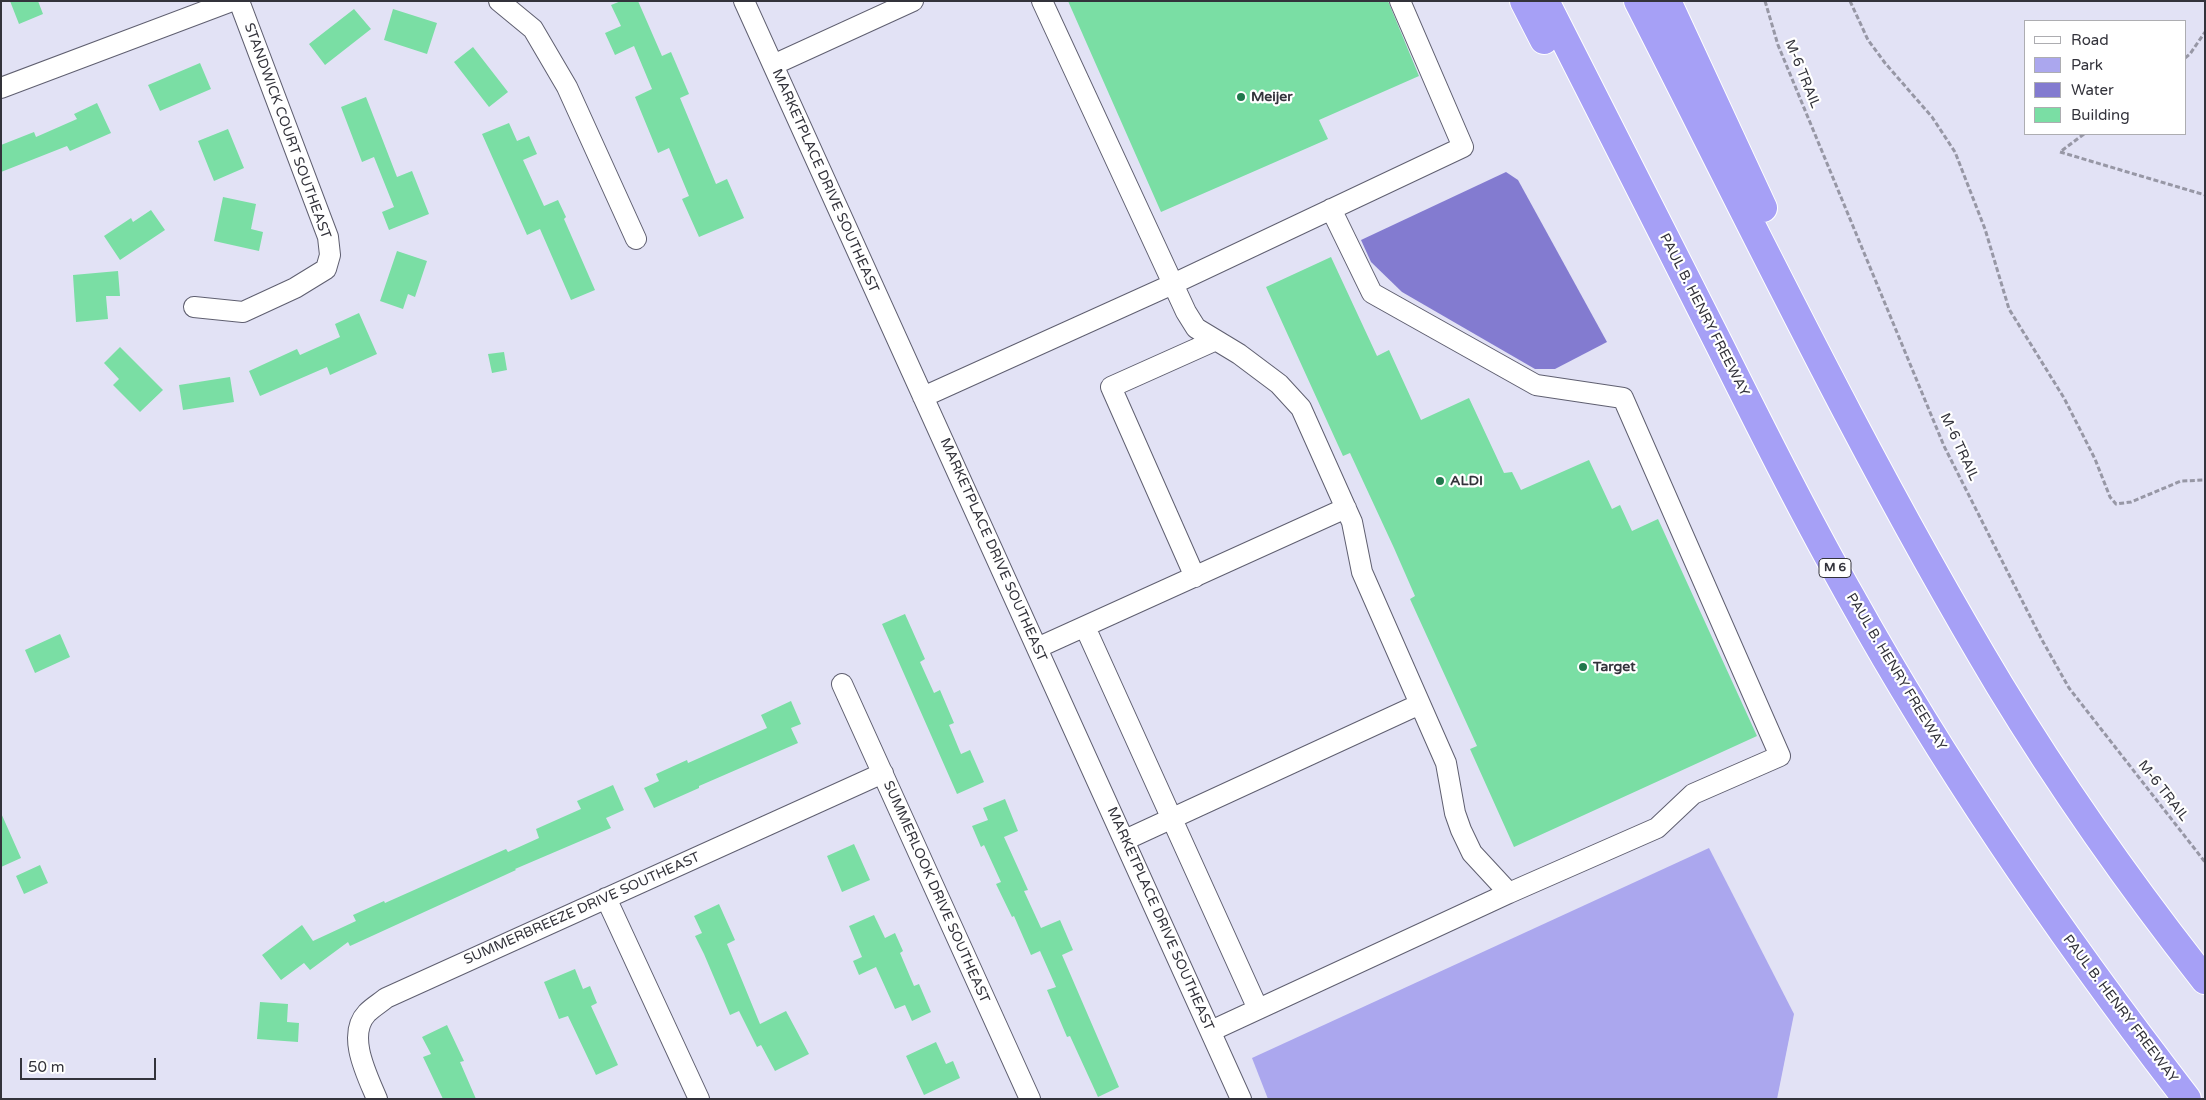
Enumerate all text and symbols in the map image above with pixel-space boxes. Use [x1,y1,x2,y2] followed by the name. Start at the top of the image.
[2024,20,2186,135] legend
[240,21,334,241] street label: STANDWICK COURT SOUTHEAST
[2071,31,2109,49] text: Road
[1781,37,1823,111] street label: M-6 TRAIL
[2071,56,2103,74] text: Park
[768,67,882,295] street label: MARKETPLACE DRIVE SOUTHEAST
[2071,81,2114,99] text: Water
[1251,89,1293,105] place label: Meijer
[1235,91,1247,103] marker: Meijer
[2071,106,2130,124] text: Building
[1656,231,1752,399] street label: PAUL B. HENRY FREEWAY
[1936,411,1982,483] street label: M-6 TRAIL
[936,436,1050,664] street label: MARKETPLACE DRIVE SOUTHEAST
[1450,473,1483,489] place label: ALDI
[1434,475,1446,487] marker: ALDI
[1819,558,1851,578] road number: M 6
[1842,590,1950,754] street label: PAUL B. HENRY FREEWAY
[1593,659,1636,675] place label: Target
[1577,661,1589,673] marker: Target
[2134,757,2192,825] street label: M-6 TRAIL
[879,778,993,1006] street label: SUMMERLOOK DRIVE SOUTHEAST
[1103,805,1217,1033] street label: MARKETPLACE DRIVE SOUTHEAST
[461,849,703,969] street label: SUMMERBREEZE DRIVE SOUTHEAST
[2059,932,2181,1086] street label: PAUL B. HENRY FREEWAY
[22,1048,159,1080] scale bar
[28,1058,65,1076] text: 50 m

